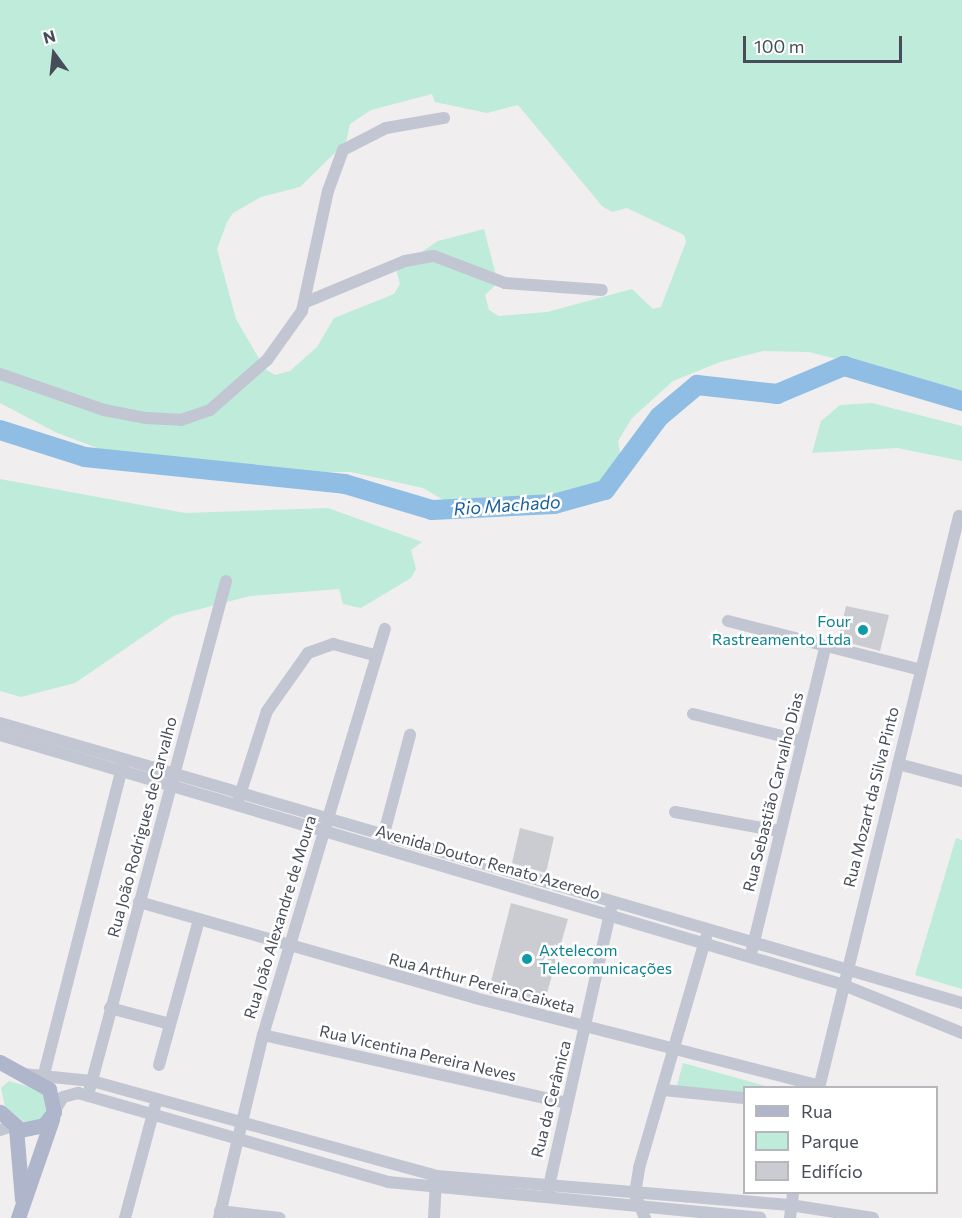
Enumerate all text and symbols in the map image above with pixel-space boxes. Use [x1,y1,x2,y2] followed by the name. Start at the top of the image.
[24,24,84,84] north arrow
[746,24,905,62] scale bar
[41,25,57,47] text: N
[754,35,804,57] text: 100 m
[453,490,561,520] water label: Rio Machado
[712,611,851,649] place label: Four Rastreamento Ltda
[856,623,870,637] marker: Four Rastreamento Ltda
[739,690,807,894] street label: Rua Sebastião Carvalho Dias
[839,705,903,889] street label: Rua Mozart da Silva Pinto
[103,715,181,939] street label: Rua João Rodrigues de Carvalho
[240,813,320,1021] street label: Rua João Alexandre de Moura
[374,821,602,903] street label: Avenida Doutor Renato Azeredo
[539,940,672,978] place label: Axtelecom Telecomunicações
[387,949,577,1017] street label: Rua Arthur Pereira Caixeta
[520,952,534,966] marker: Axtelecom Telecomunicações
[318,1021,518,1085] street label: Rua Vicentina Pereira Neves
[527,1038,575,1160] street label: Rua da Cerâmica
[743,1086,938,1194] legend
[801,1100,832,1122] text: Rua
[801,1130,859,1152] text: Parque
[801,1160,863,1182] text: Edifício

